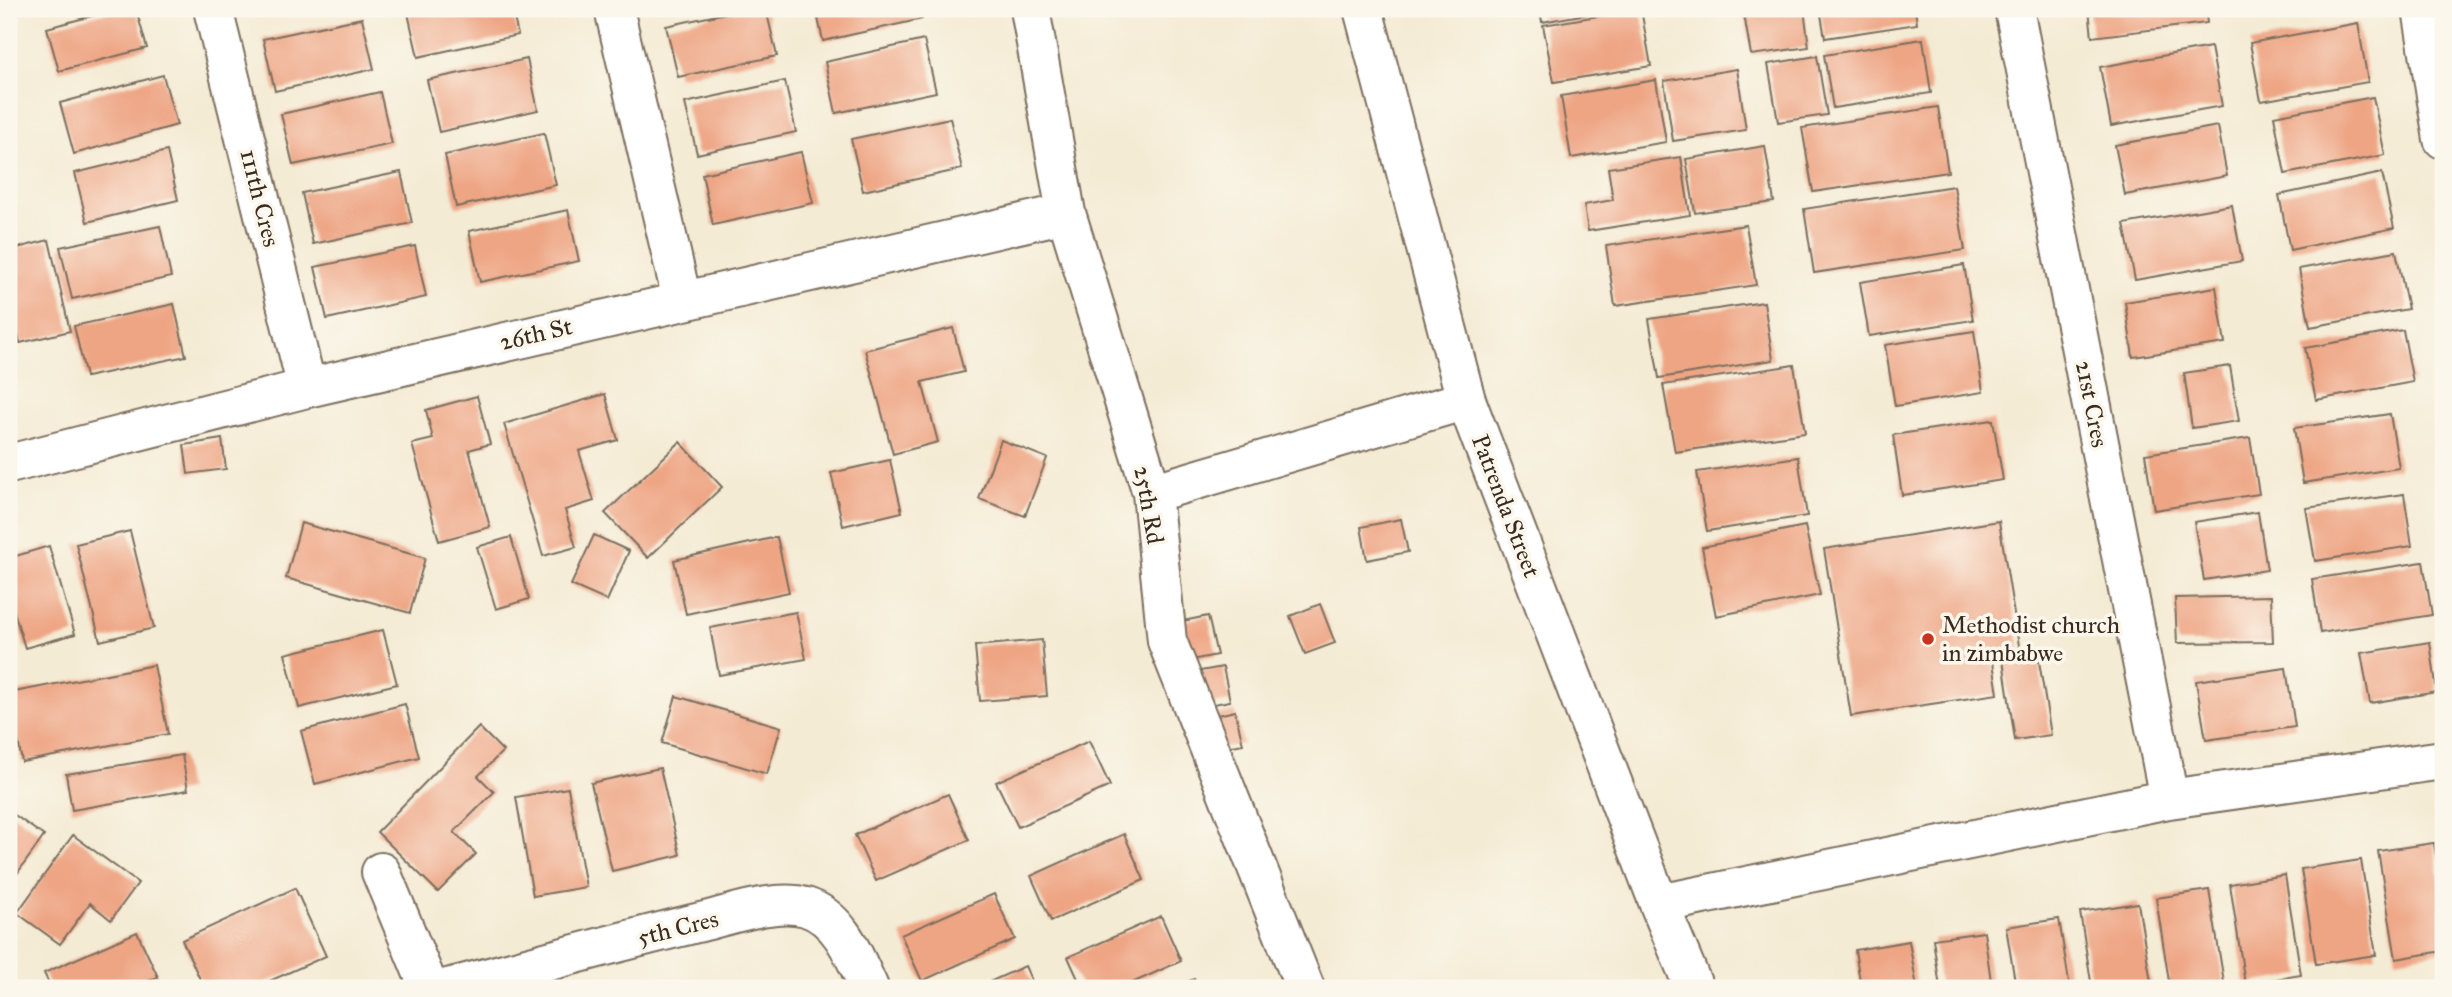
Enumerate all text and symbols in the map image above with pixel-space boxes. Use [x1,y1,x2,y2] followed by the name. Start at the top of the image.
[233,146,287,250] street label: 111th Cres
[497,311,576,357] street label: 26th St
[2069,358,2115,450] street label: 21st Cres
[1465,430,1547,582] street label: Patrenda Street
[1127,464,1171,546] street label: 25th Rd
[1942,610,2120,668] place label: Methodist church in zimbabwe
[1920,631,1936,647] marker: Methodist church in zimbabwe
[635,904,721,952] street label: 5th Cres

